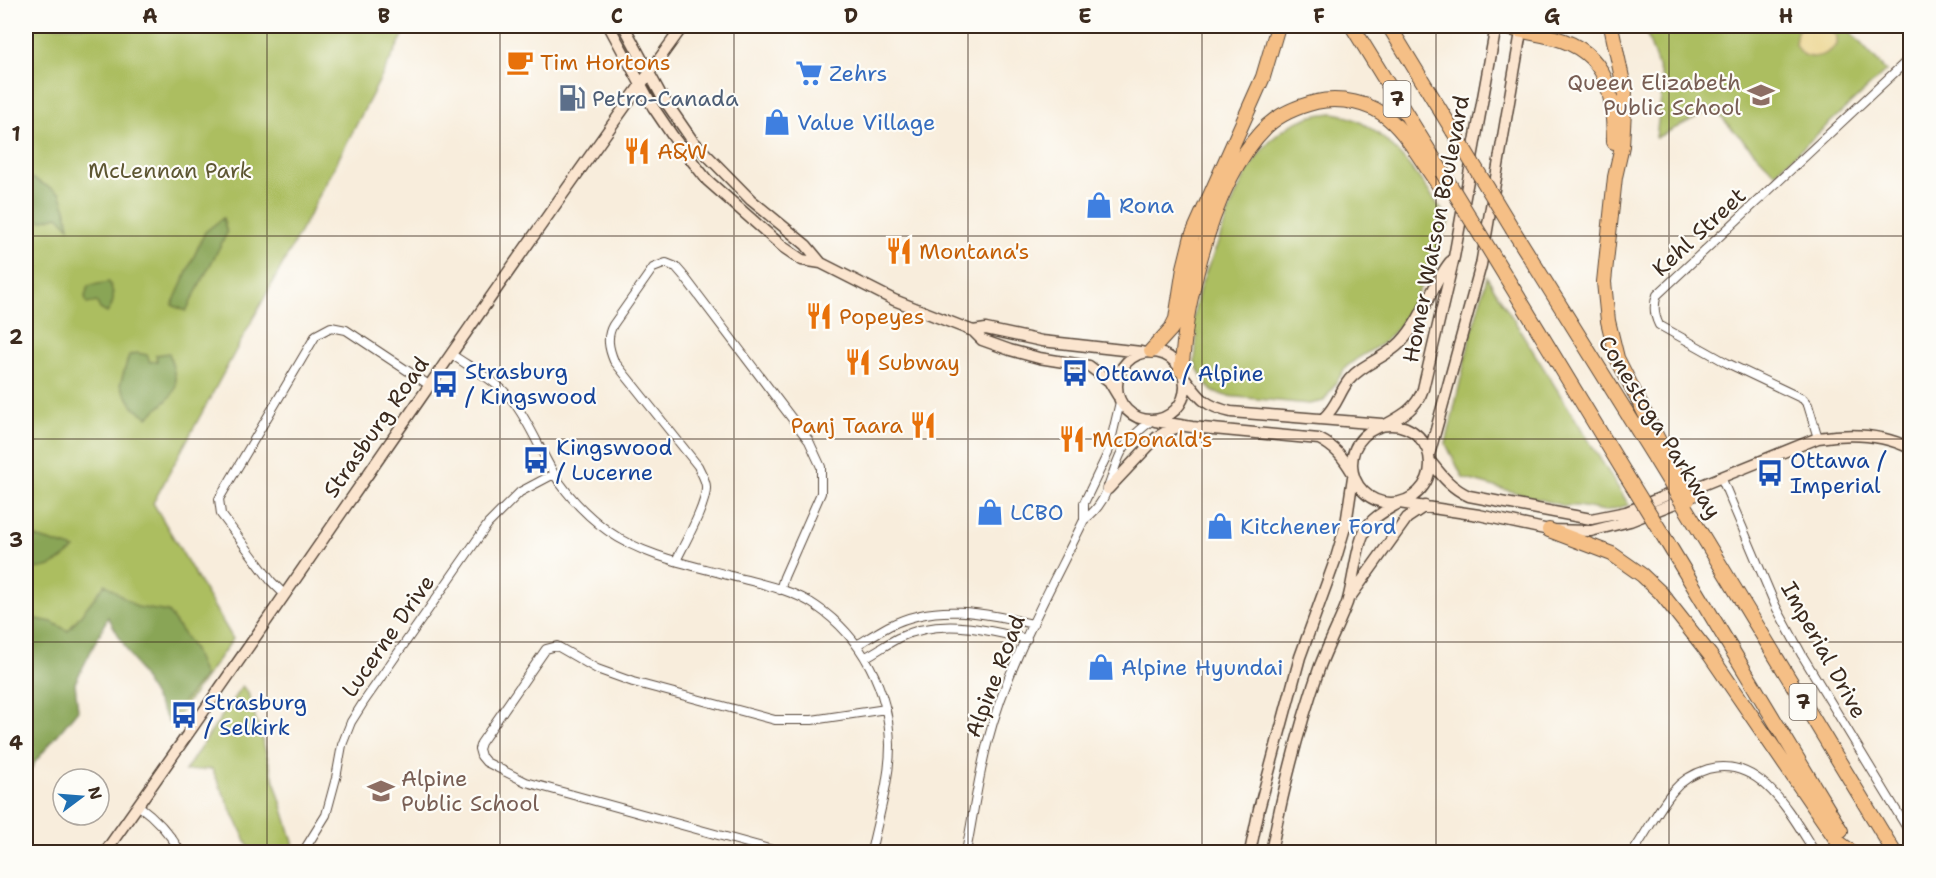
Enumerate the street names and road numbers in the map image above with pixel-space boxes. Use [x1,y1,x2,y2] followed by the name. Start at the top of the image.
[1384,81,1410,117] road number: 7
[1396,93,1476,365] street label: Homer Watson Boulevard
[1646,181,1752,283] street label: Kehl Street
[1592,330,1728,524] street label: Conestoga Parkway
[317,351,435,503] street label: Strasburg Road
[335,569,441,703] street label: Lucerne Drive
[1774,576,1874,724] street label: Imperial Drive
[958,610,1032,742] street label: Alpine Road
[1790,684,1816,720] road number: 7

